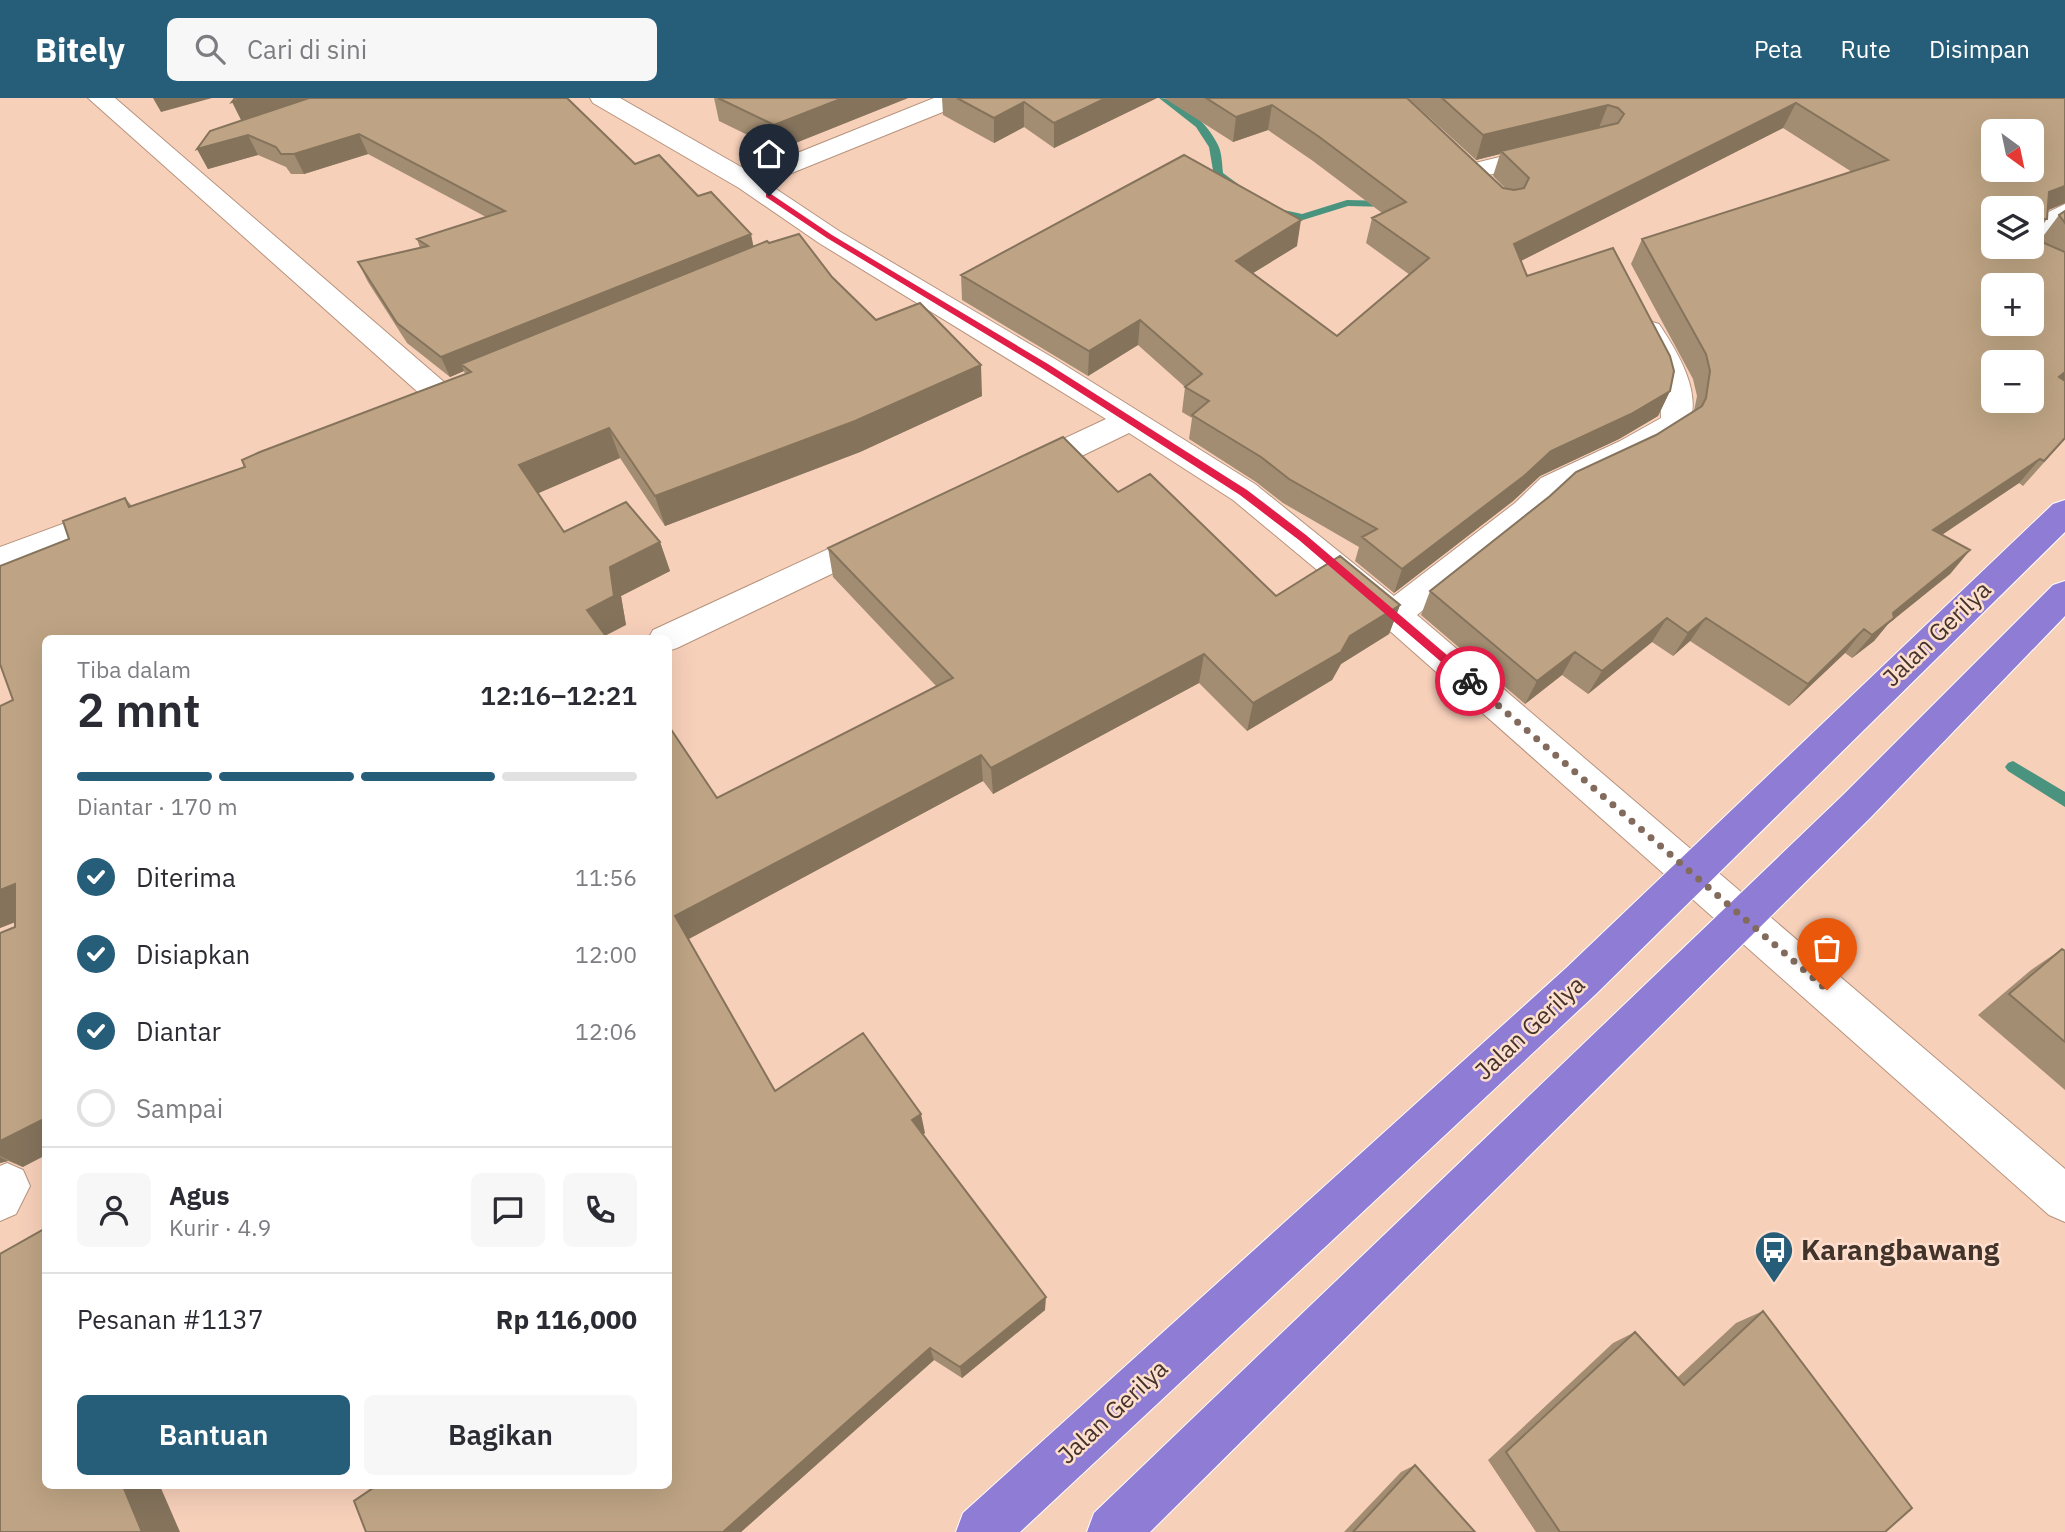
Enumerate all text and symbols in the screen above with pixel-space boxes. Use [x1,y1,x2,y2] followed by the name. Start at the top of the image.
[167,18,657,81] search box
[35,28,125,71] text: Bitely
[191,30,229,68] icon: search
[247,32,367,66] text: Cari di sini
[1754,33,1802,65] text: Peta
[1840,33,1891,65] text: Rute
[1929,33,2030,65] text: Disimpan
[1981,119,2044,182] north arrow
[1981,119,2044,413] map controls
[739,124,799,196] pin
[750,135,788,173] icon: home
[1981,196,2044,259] button: layers
[1981,273,2044,336] button: +
[1981,350,2044,413] button: −
[1875,573,1998,693] street label: Jalan Gerilya
[1435,646,1505,716] courier
[77,654,191,684] text: Tiba dalam
[1451,662,1489,700] icon: bike
[480,678,637,712] text: 12:16–12:21
[77,680,201,740] text: 2 mnt
[77,791,238,821] text: Diantar · 170 m
[77,858,115,896] icon: check
[136,860,236,894] text: Diterima
[575,862,637,892] text: 11:56
[1797,918,1857,990] pin
[1808,929,1846,967] icon: bag
[77,935,115,973] icon: check
[136,937,250,971] text: Disiapkan
[575,939,637,969] text: 12:00
[1468,968,1591,1086] street label: Jalan Gerilya
[77,1012,115,1050] icon: check
[136,1014,221,1048] text: Diantar
[575,1016,637,1046] text: 12:06
[136,1091,223,1125] text: Sampai
[77,1173,151,1247] button: person
[471,1173,545,1247] button: chat
[563,1173,637,1247] button: phone
[169,1178,230,1212] text: Agus
[169,1212,271,1242] text: Kurir · 4.9
[1753,1229,1795,1284] bus stop icon: Karangbawang
[1801,1231,2000,1268] place label: Karangbawang
[77,1302,264,1336] text: Pesanan #1137
[496,1302,637,1336] text: Rp 116,000
[1051,1352,1174,1470] street label: Jalan Gerilya
[77,1395,350,1475] button: Bantuan
[364,1395,637,1475] button: Bagikan

